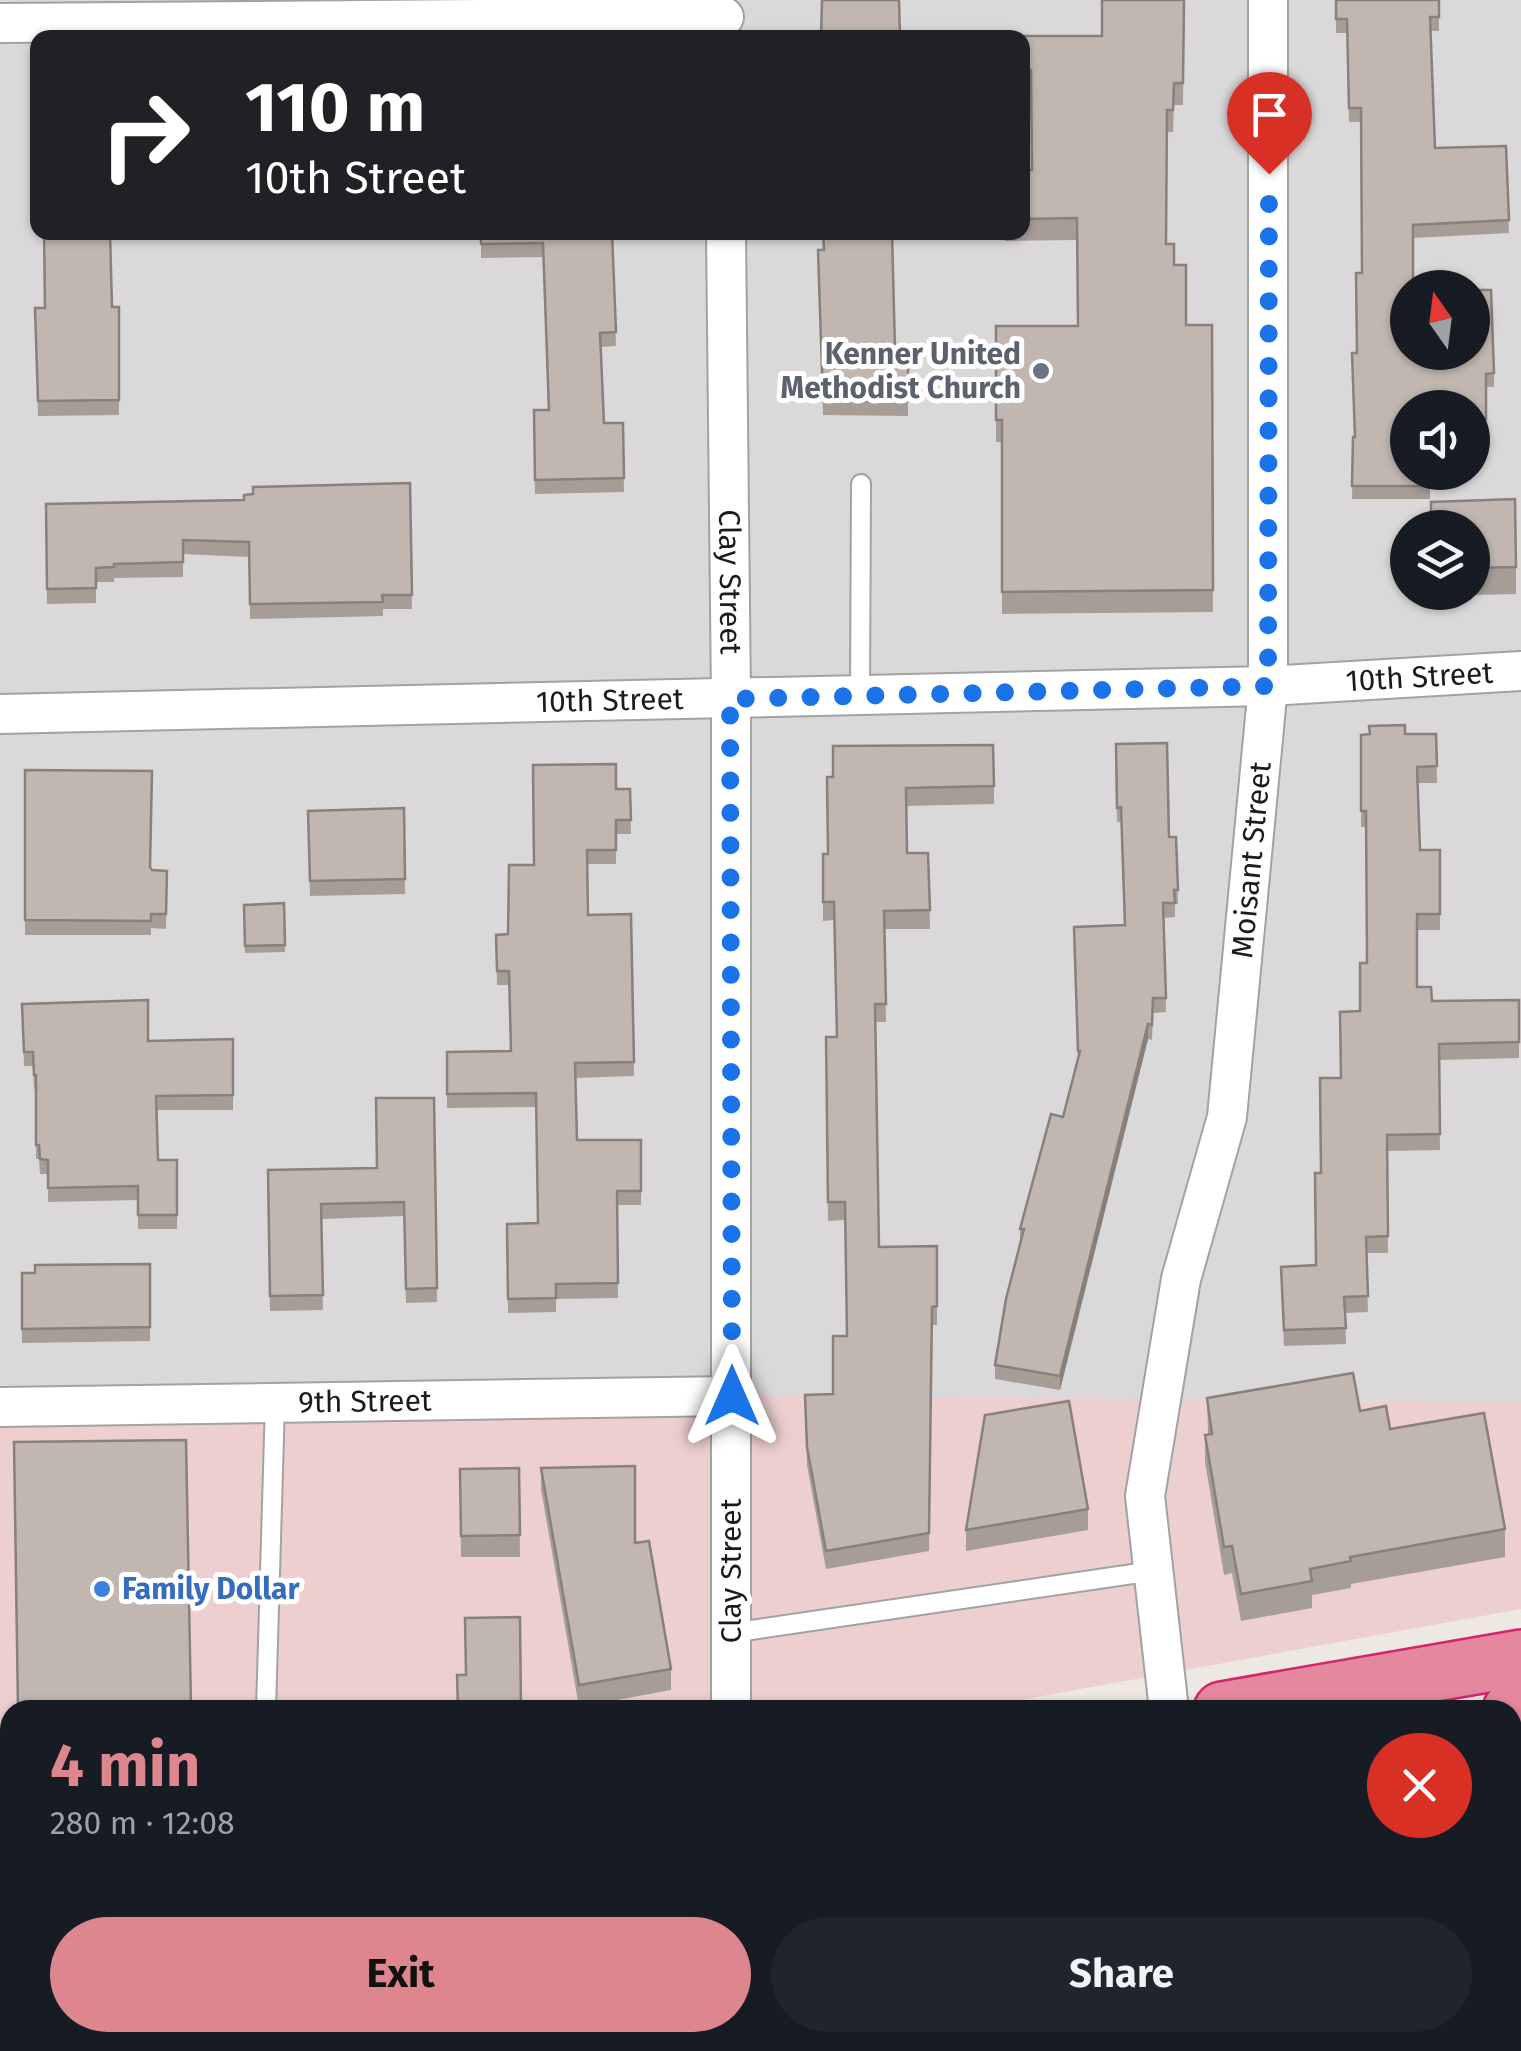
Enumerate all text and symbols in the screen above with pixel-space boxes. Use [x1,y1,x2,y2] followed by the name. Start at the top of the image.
[245,66,425,150] text: 110 m
[80,70,210,200] icon: right
[1227,72,1312,175] pin
[1242,87,1297,142] icon: arrive
[245,151,466,205] text: 10th Street
[1390,270,1490,370] north arrow
[1390,270,1490,610] map controls
[781,336,1021,406] place label: Kenner United Methodist Church
[1030,360,1052,382] marker: Kenner United Methodist Church
[1390,390,1490,490] button: sound
[711,509,749,655] street label: Clay Street
[1390,510,1490,610] button: layers
[1345,655,1494,699] street label: 10th Street
[536,681,684,720] street label: 10th Street
[1224,760,1279,960] street label: Moisant Street
[680,1344,784,1448] position arrow
[298,1383,432,1421] street label: 9th Street
[713,1498,749,1644] street label: Clay Street
[122,1571,300,1607] place label: Family Dollar
[91,1578,113,1600] marker: Family Dollar
[50,1730,200,1802] text: 4 min
[1367,1733,1472,1838] button: close
[50,1804,235,1842] text: 280 m · 12:08
[50,1917,751,2032] button: Exit
[771,1917,1472,2032] button: Share

